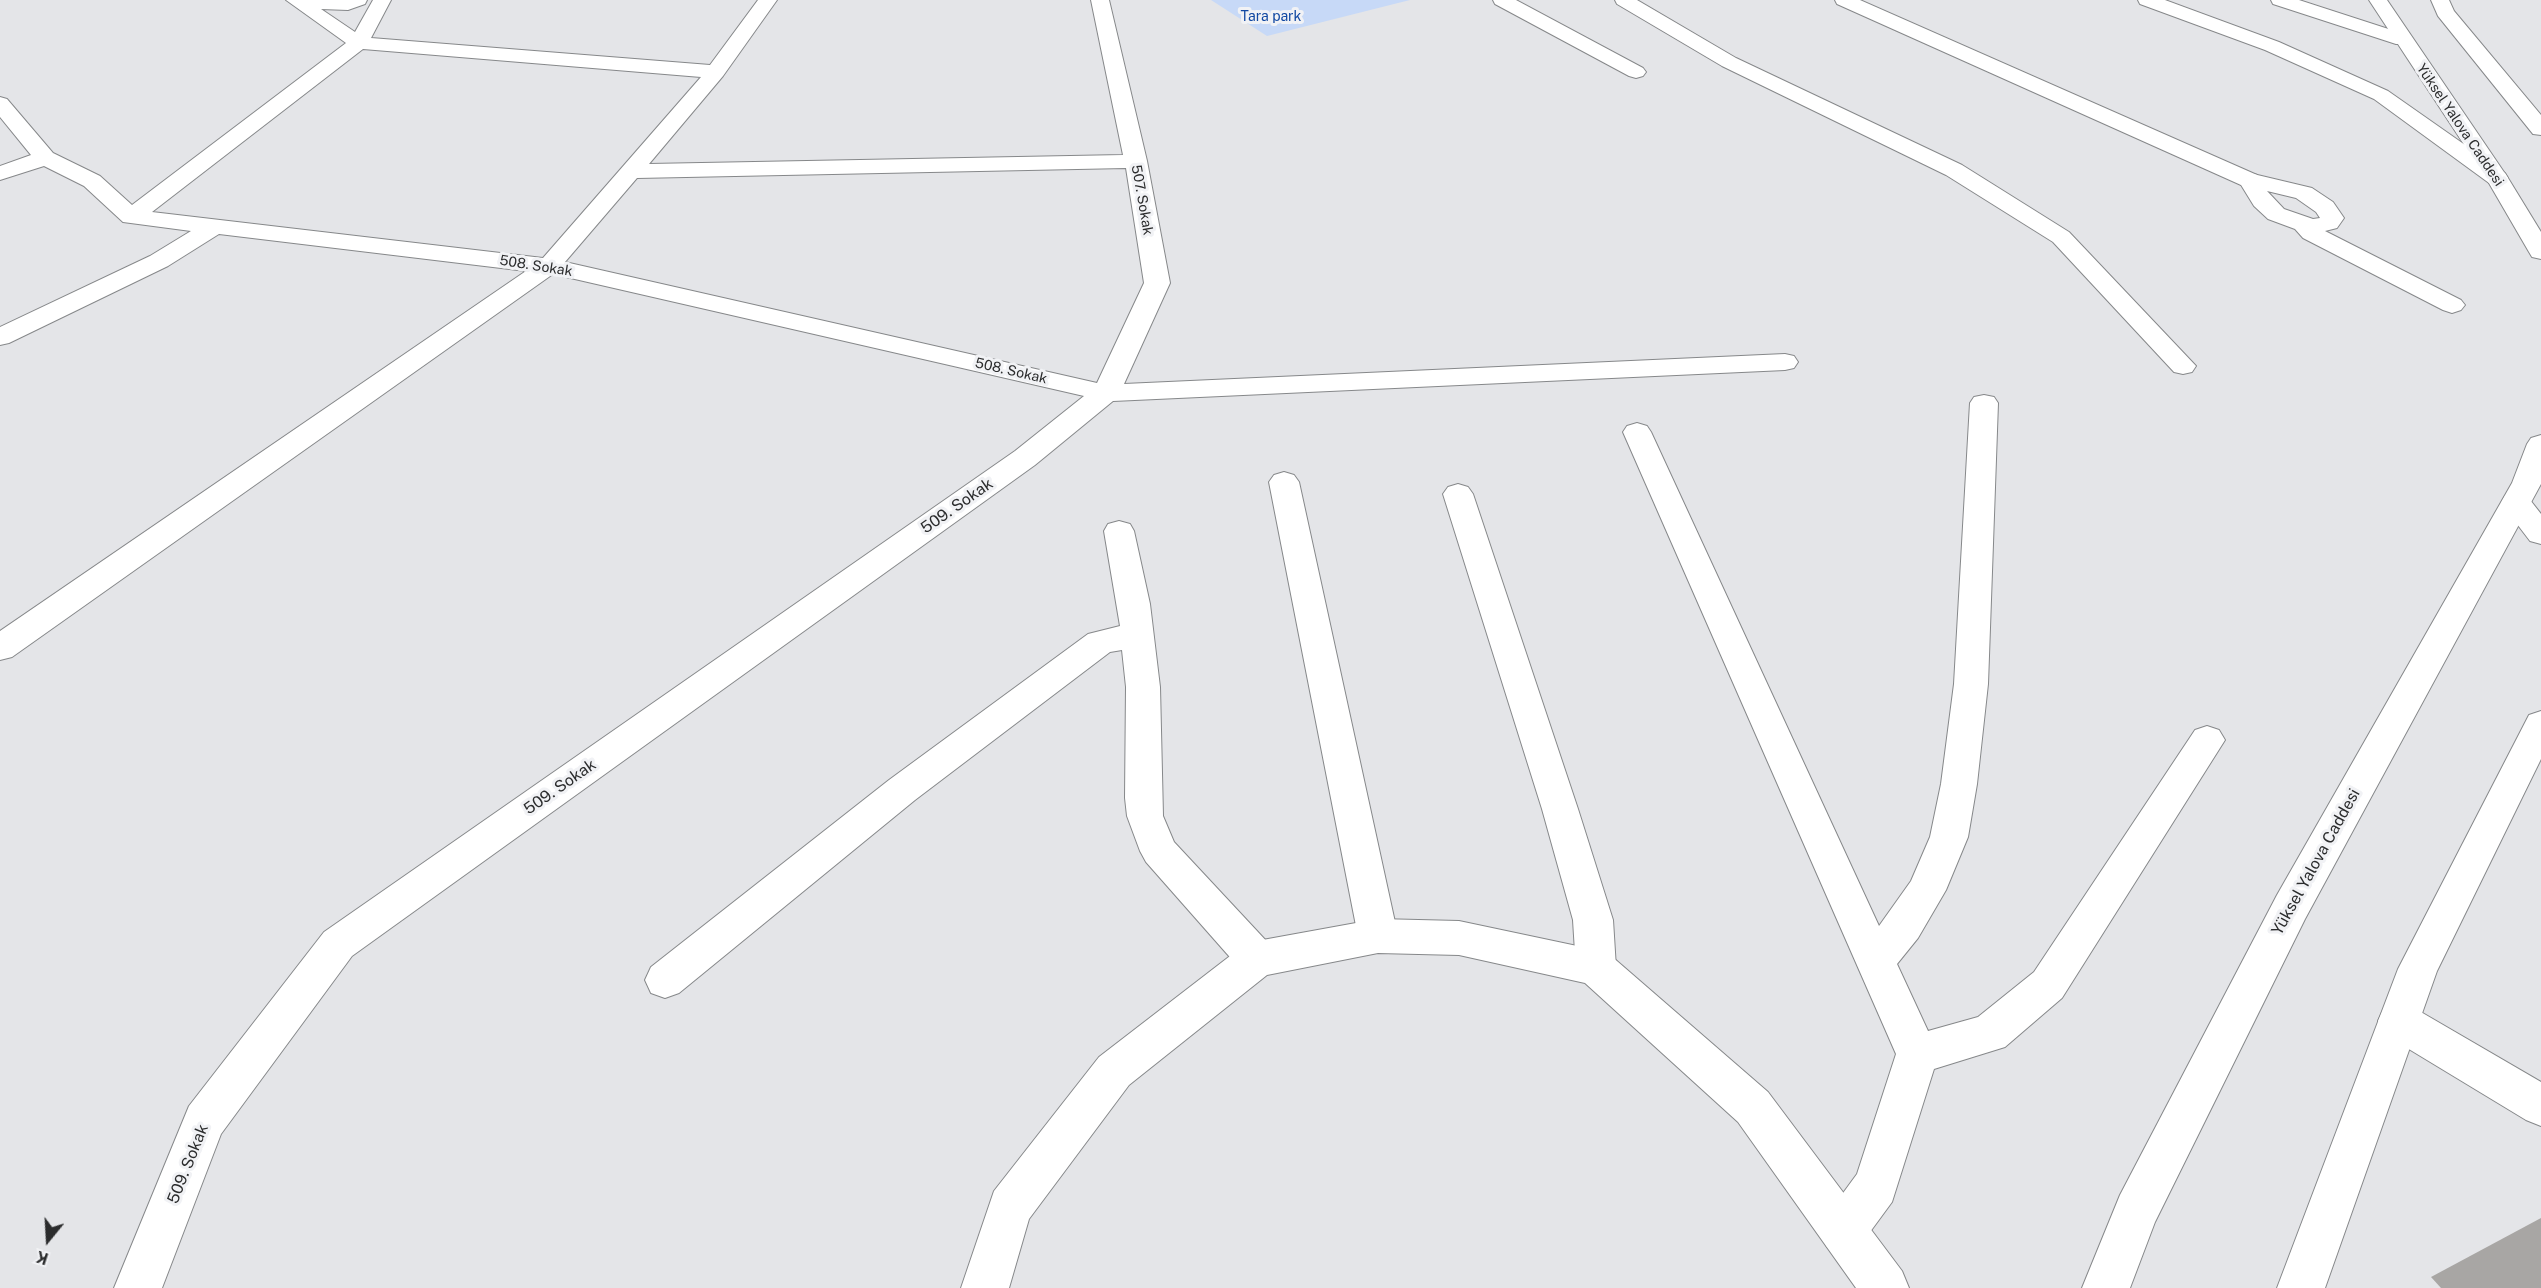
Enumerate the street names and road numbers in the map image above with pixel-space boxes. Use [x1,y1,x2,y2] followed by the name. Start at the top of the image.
[2413,61,2507,189] street label: Yüksel Yalova Caddesi
[1128,164,1156,236] street label: 507. Sokak
[498,252,574,280] street label: 508. Sokak
[973,355,1049,387] street label: 508. Sokak
[917,474,997,538] street label: 509. Sokak
[520,755,600,819] street label: 509. Sokak
[2268,785,2364,939] street label: Yüksel Yalova Caddesi
[163,1122,213,1206] street label: 509. Sokak

